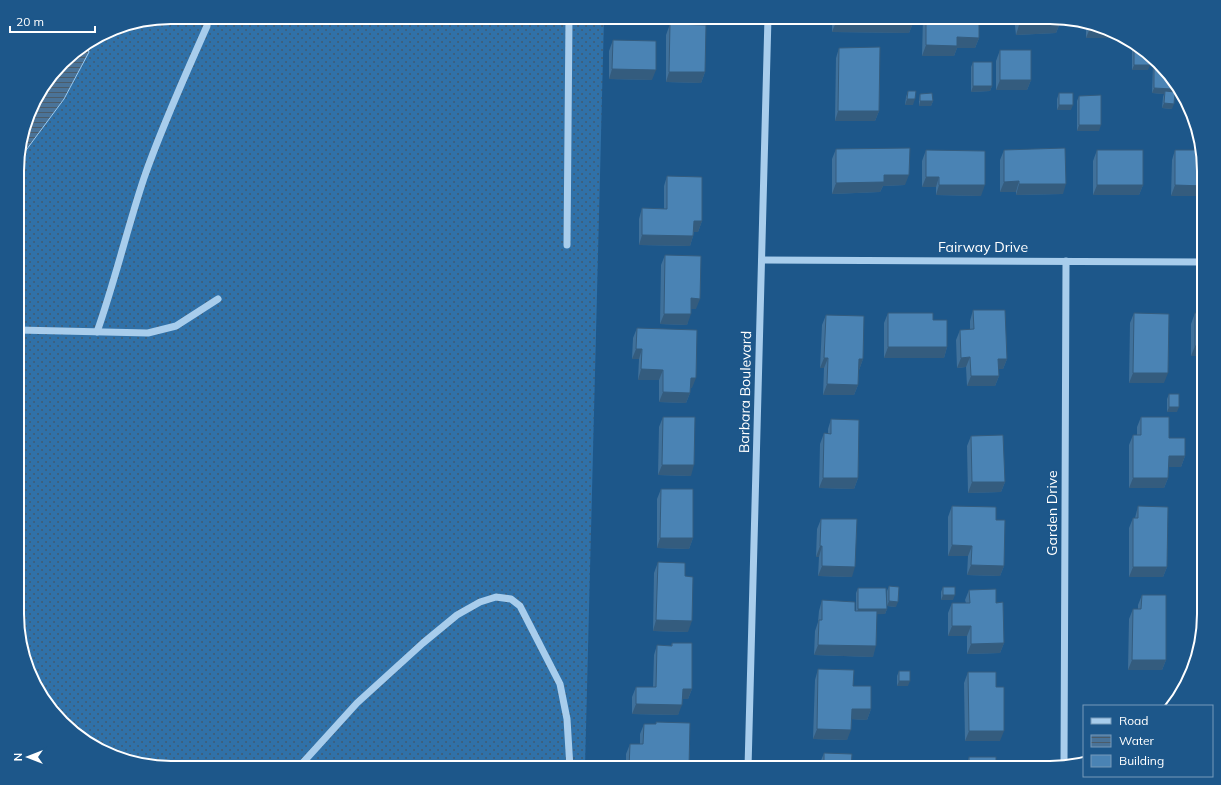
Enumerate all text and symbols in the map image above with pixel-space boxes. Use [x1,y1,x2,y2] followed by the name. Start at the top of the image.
[10,8,95,34] scale bar
[16,14,44,29] text: 20 m
[938,238,1028,256] street label: Fairway Drive
[735,331,755,453] street label: Barbara Boulevard
[1043,470,1061,556] street label: Garden Drive
[1083,705,1213,777] legend
[1119,713,1148,728] text: Road
[1119,733,1155,748] text: Water
[8,737,48,777] north arrow
[11,753,25,761] text: N
[1119,753,1164,768] text: Building

